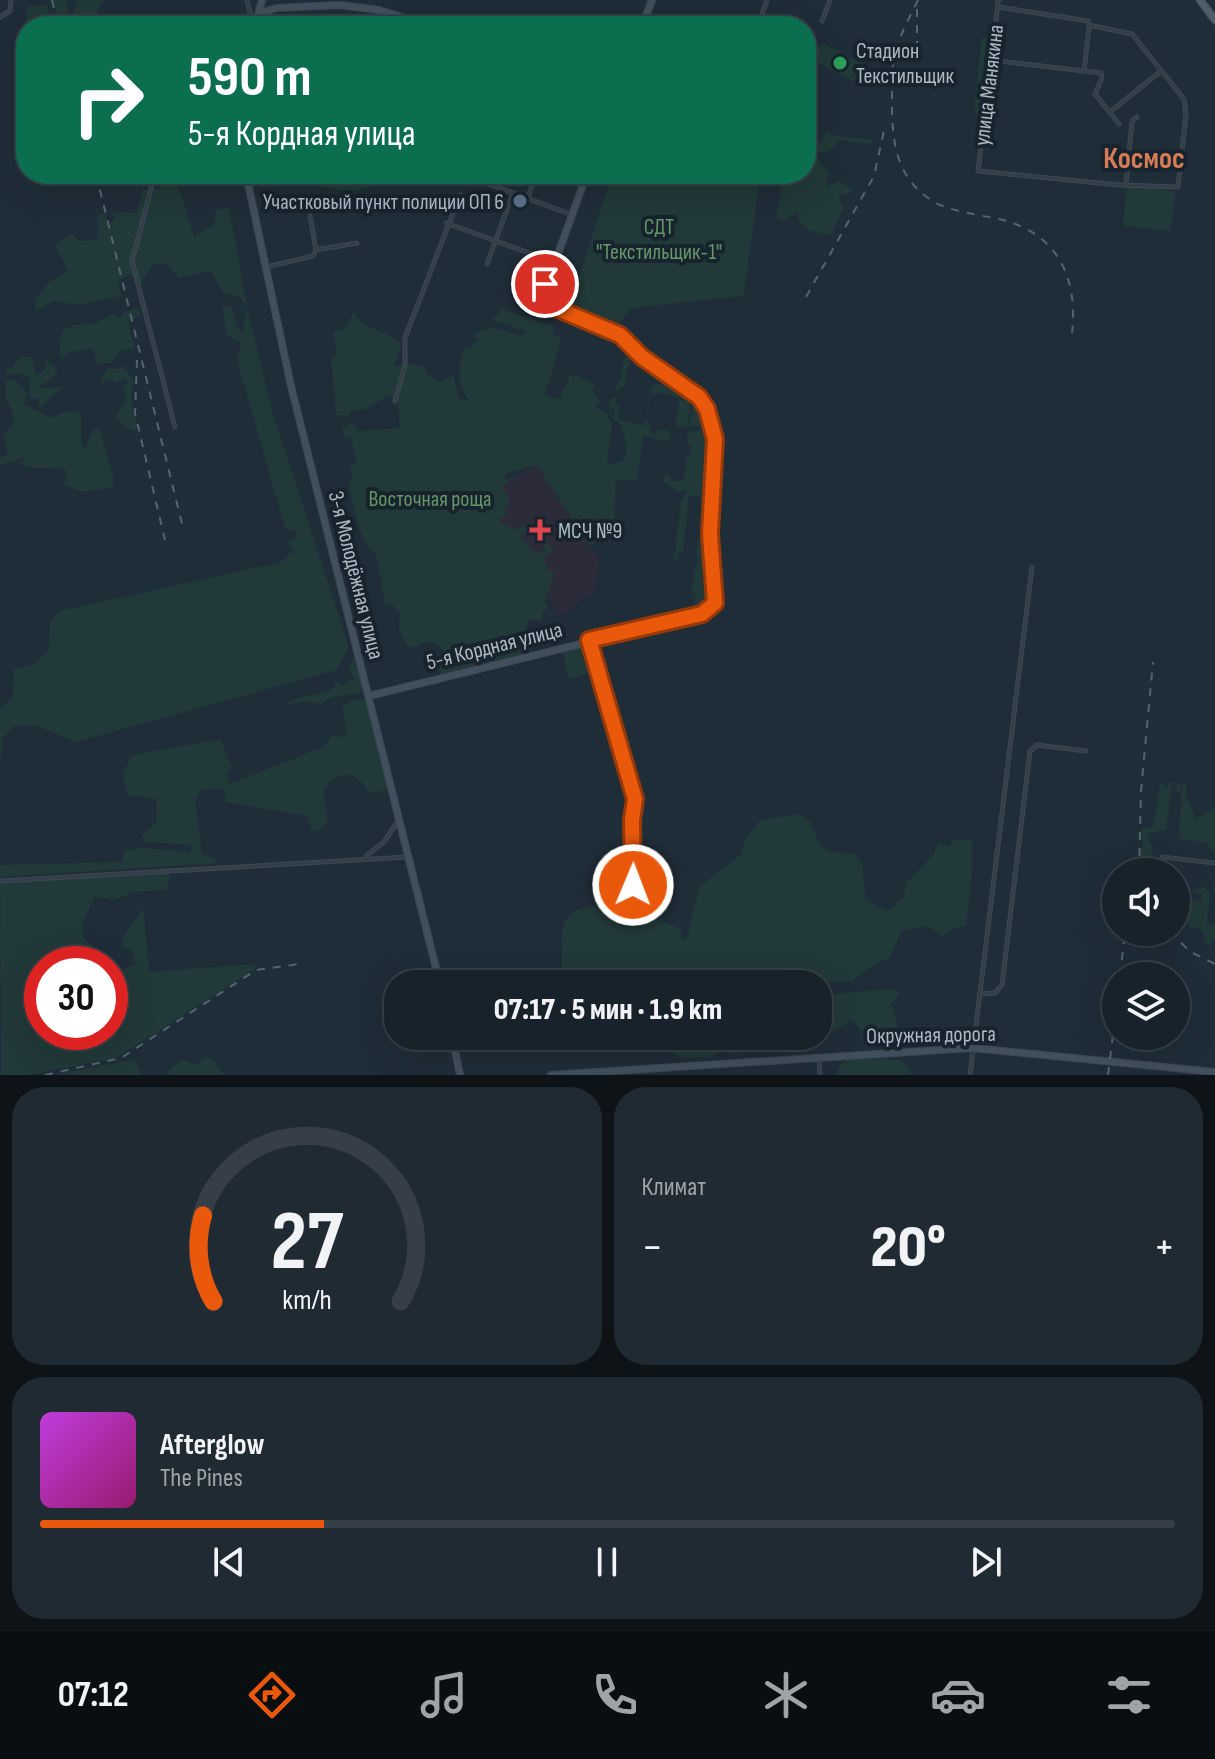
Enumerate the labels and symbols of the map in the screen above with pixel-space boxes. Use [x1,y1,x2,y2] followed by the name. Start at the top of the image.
[969,23,1010,147] street label: улица Манякина
[856,38,955,90] place label: Стадион Текстильщик
[831,54,849,72] marker: Стадион Текстильщик
[1103,141,1185,177] district label: Космос
[263,189,504,216] place label: Участковый пункт полиции ОП 6
[511,192,529,210] marker: Участковый пункт полиции ОП 6
[596,214,722,266] park label: СДТ "Текстильщик-1"
[511,250,579,318] pin
[369,486,491,513] park label: Восточная роща
[322,488,389,662] street label: 3-я Молодёжная улица
[558,518,622,545] place label: МСЧ №9
[529,519,551,541] marker: МСЧ №9
[424,617,565,676] street label: 5-я Кордная улица
[591,843,675,927] position arrow
[24,946,128,1050] speed limit sign: 30
[866,1021,996,1050] street label: Окружная дорога

